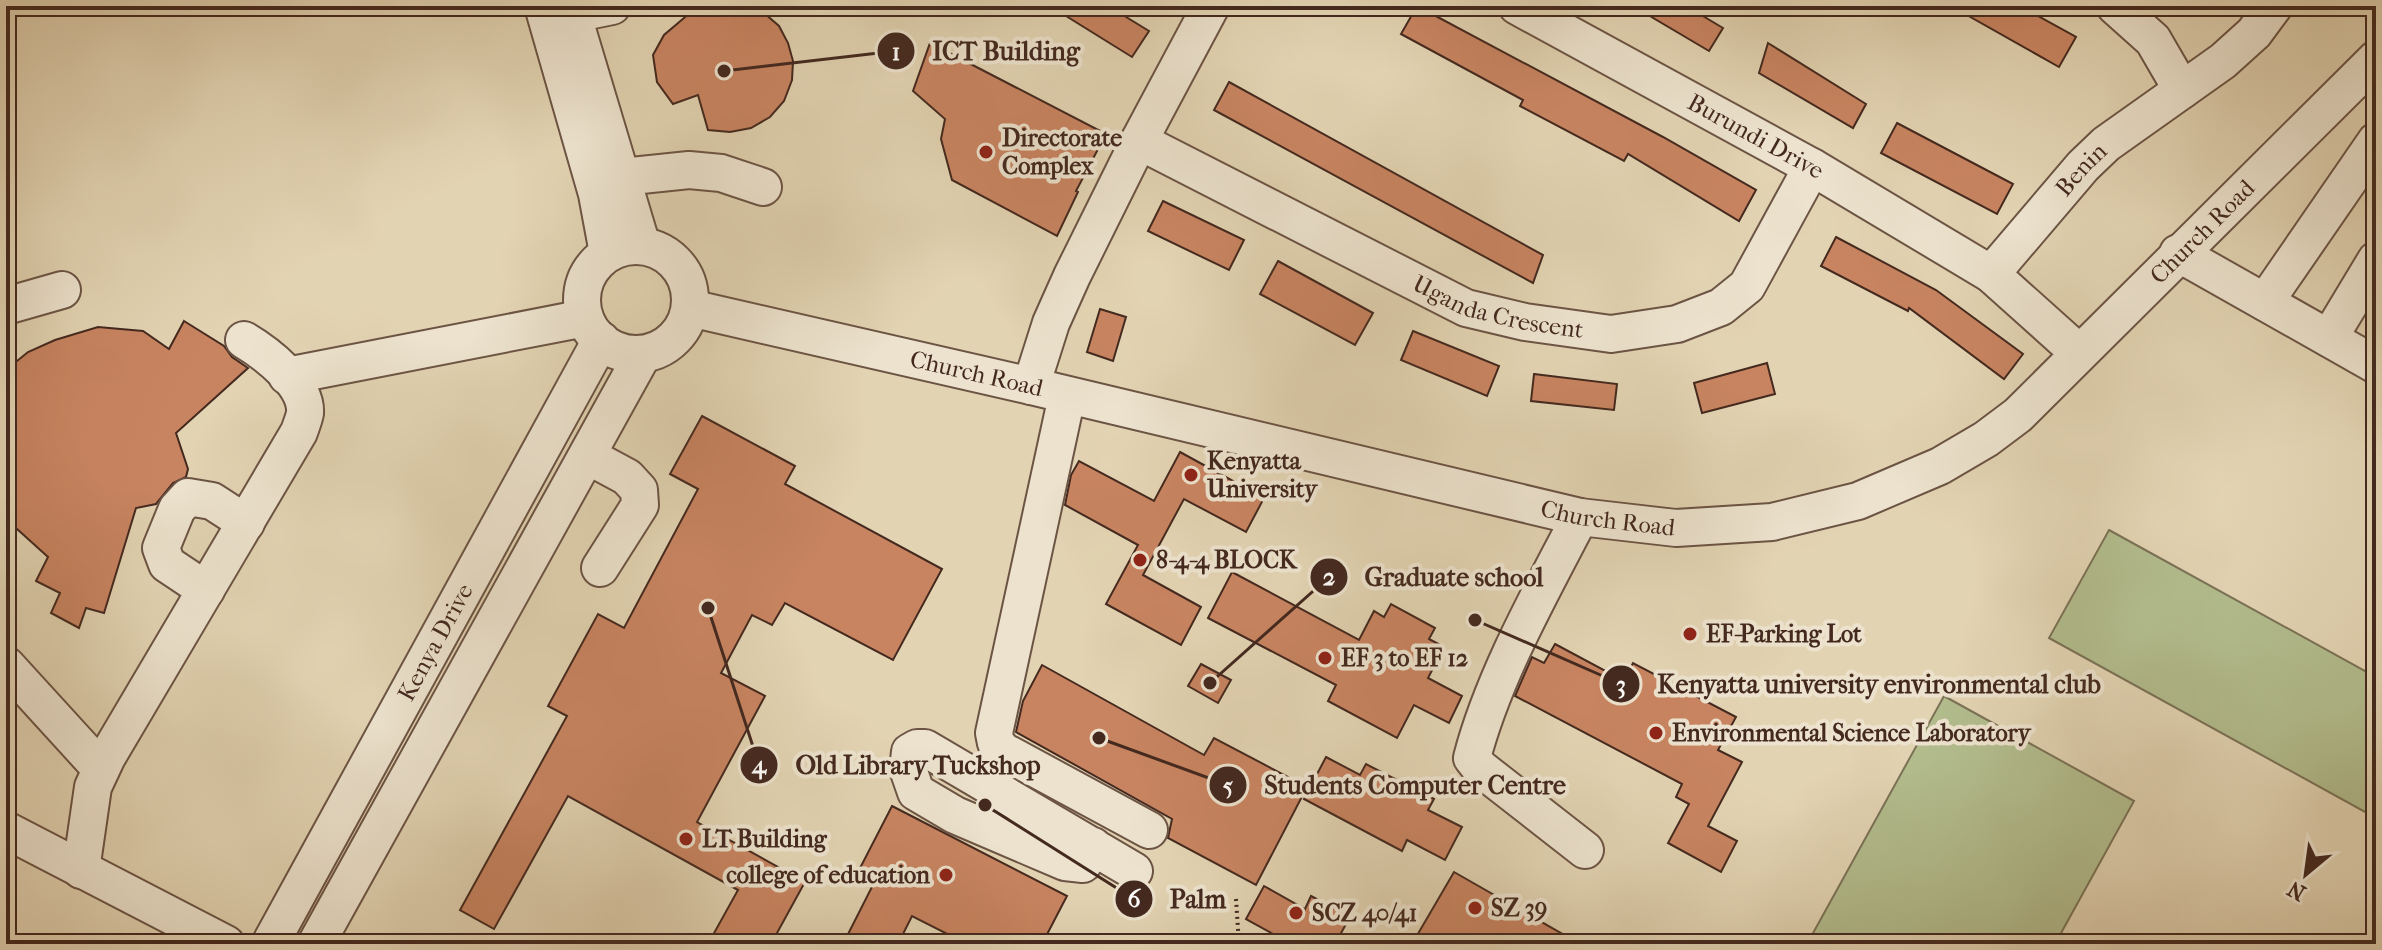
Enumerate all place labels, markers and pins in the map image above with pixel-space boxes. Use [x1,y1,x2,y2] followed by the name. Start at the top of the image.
[876,26,1096,76] callout: ICT Building
[1002,124,1122,180] place label: Directorate Complex
[977,143,995,161] marker: Directorate Complex
[1206,447,1318,503] place label: Kenyatta University
[1182,466,1200,484] marker: Kenyatta University
[1156,546,1298,575] place label: 8-4-4 BLOCK
[1131,551,1149,569] marker: 8-4-4 BLOCK
[1309,552,1560,602] callout: Graduate school
[1706,620,1862,648] place label: EF-Parking Lot
[1681,625,1699,643] marker: EF-Parking Lot
[1341,644,1468,672] place label: EF 3 to EF 12
[1316,649,1334,667] marker: EF 3 to EF 12
[1601,659,2117,709] callout: Kenyatta university environmental club
[1672,719,2032,747] place label: Environmental Science Laboratory
[1647,724,1665,742] marker: Environmental Science Laboratory
[739,740,1056,790] callout: Old Library Tuckshop
[1208,760,1582,810] callout: Students Computer Centre
[702,825,828,853] place label: LT Building
[677,830,695,848] marker: LT Building
[726,861,931,889] place label: college of education
[937,866,955,884] marker: college of education
[1114,874,1242,924] callout: Palm
[1491,894,1547,922] place label: SZ 39
[1312,899,1417,928] place label: SCZ 40/41
[1466,899,1484,917] marker: SZ 39
[1287,904,1305,922] marker: SCZ 40/41

